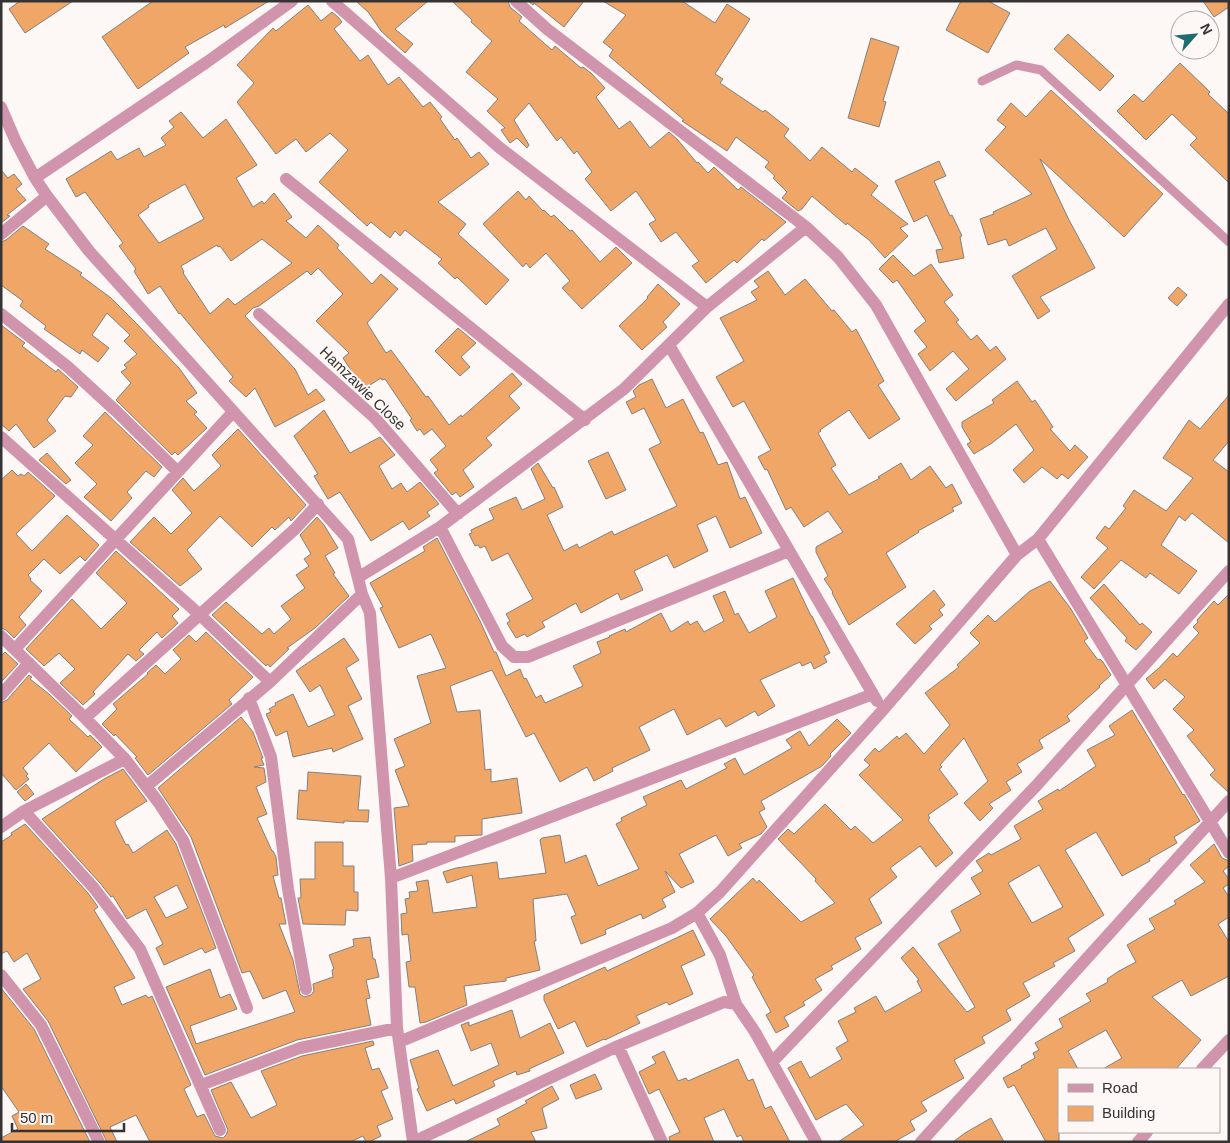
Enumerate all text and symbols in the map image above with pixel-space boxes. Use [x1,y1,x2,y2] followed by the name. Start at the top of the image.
[1170,10,1220,60] north arrow
[1197,21,1216,37] text: N
[317,343,409,433] street label: Hamzawie Close
[1058,1068,1220,1133] legend
[1102,1079,1138,1096] text: Road
[12,1100,125,1132] scale bar
[1102,1104,1155,1121] text: Building
[20,1109,53,1126] text: 50 m

